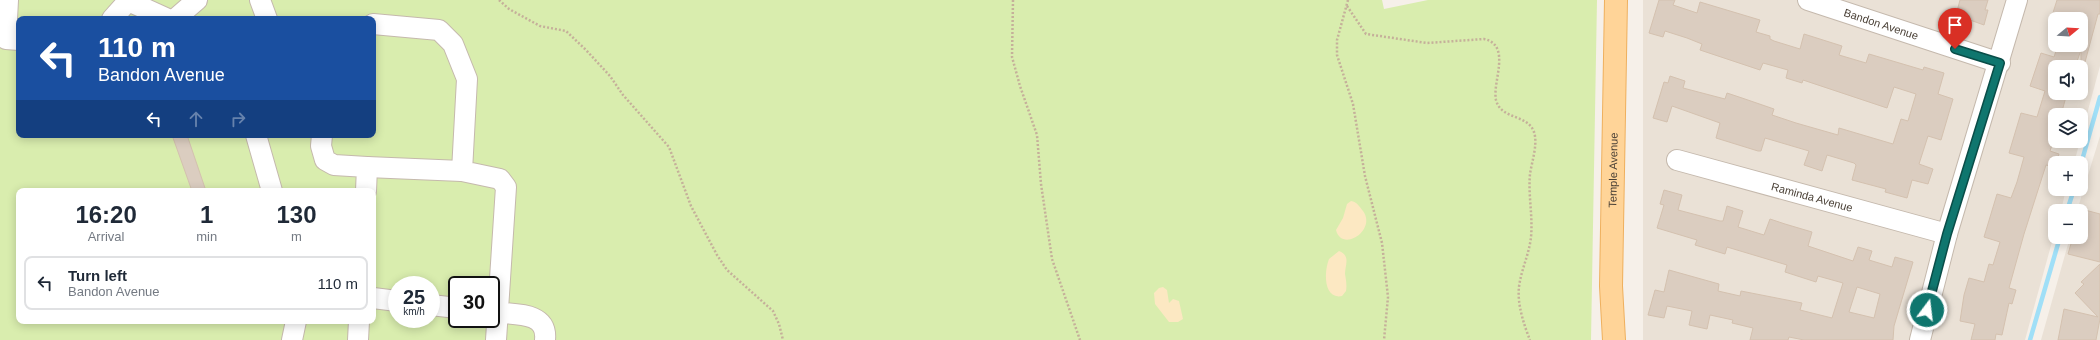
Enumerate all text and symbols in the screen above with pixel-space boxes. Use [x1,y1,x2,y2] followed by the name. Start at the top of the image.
[1842,6,1920,42] street label: Bandon Avenue
[1938,8,1972,49] pin
[2048,12,2088,52] north arrow
[2048,12,2088,244] map controls
[1944,14,1966,36] icon: arrive
[32,32,84,84] icon: left
[98,32,176,63] text: 110 m
[2048,60,2088,100] button: sound
[98,65,225,85] text: Bandon Avenue
[143,108,165,130] icon: left
[185,108,207,130] icon: ahead
[227,108,249,130] icon: right
[2048,108,2088,148] button: layers
[1606,132,1620,208] street label: Temple Avenue
[2048,156,2088,196] button: +
[1770,180,1854,214] street label: Raminda Avenue
[75,201,137,228] text: 16:20
[200,201,213,228] text: 1
[277,201,317,228] text: 130
[2048,204,2088,244] button: −
[88,229,125,244] text: Arrival
[196,229,217,244] text: min
[291,229,302,244] text: m
[68,267,127,284] text: Turn left
[34,272,56,294] icon: left
[317,275,358,292] text: 110 m
[448,276,500,328] speed limit sign: 30
[68,284,160,299] text: Bandon Avenue
[403,286,425,308] text: 25
[1906,289,1948,331] position arrow
[403,306,425,317] text: km/h

